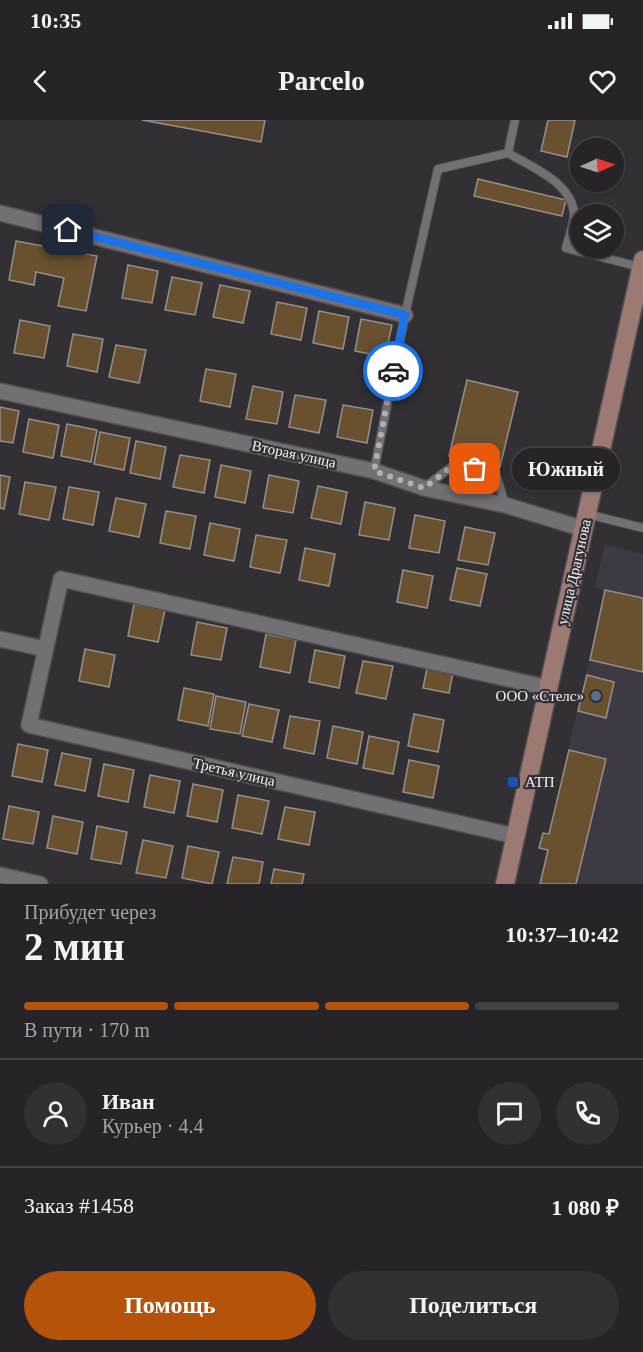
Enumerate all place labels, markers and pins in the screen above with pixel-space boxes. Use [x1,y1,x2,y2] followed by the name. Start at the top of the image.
[42,204,93,255] pin
[449,443,500,494] pin
[511,448,619,490] callout: Южный
[496,688,584,704] place label: ООО «Стелс»
[589,689,603,703] marker: ООО «Стелс»
[525,774,555,790] place label: АТП
[506,775,520,789] marker: АТП

